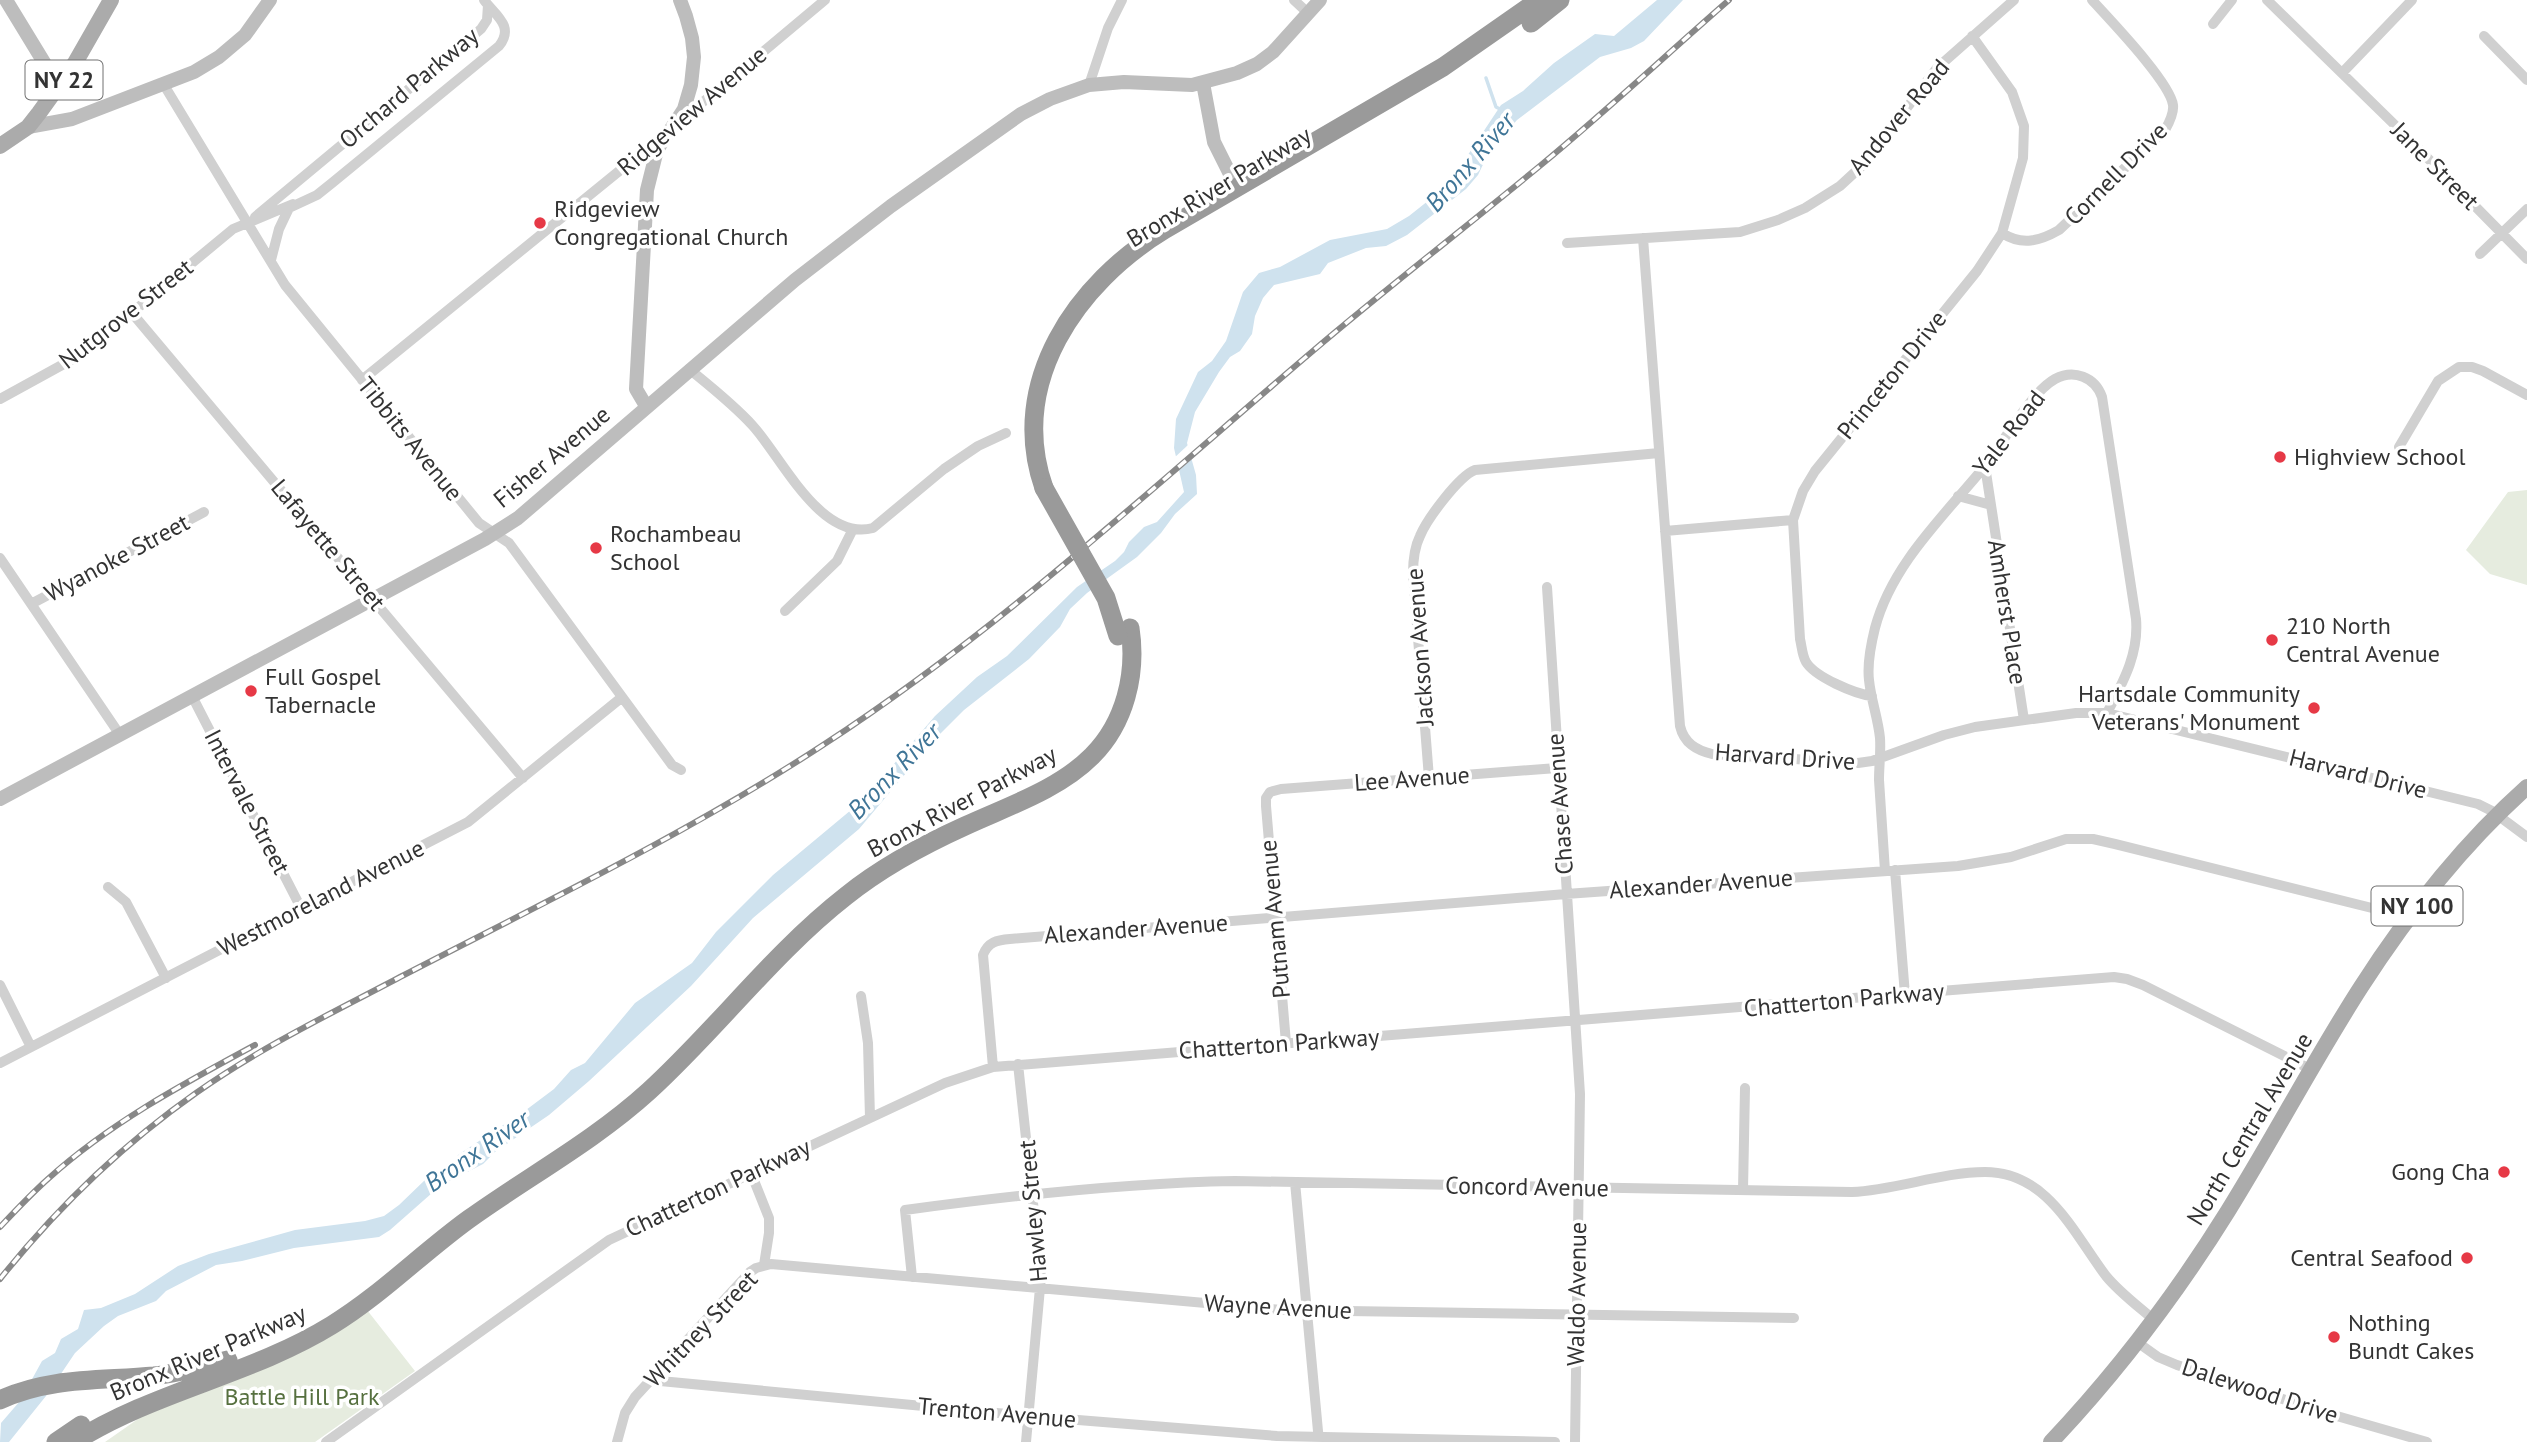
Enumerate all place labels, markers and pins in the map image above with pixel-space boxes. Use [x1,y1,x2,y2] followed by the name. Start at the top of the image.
[554,193,788,252] place label: Ridgeview Congregational Church
[532,215,548,231] marker: Ridgeview Congregational Church
[2294,441,2465,472] place label: Highview School
[2272,449,2288,465] marker: Highview School
[610,518,741,577] place label: Rochambeau School
[588,540,604,556] marker: Rochambeau School
[2286,610,2440,669] place label: 210 North Central Avenue
[2264,632,2280,648] marker: 210 North Central Avenue
[265,661,381,720] place label: Full Gospel Tabernacle
[2078,678,2300,737] place label: Hartsdale Community Veterans' Monument
[243,683,259,699] marker: Full Gospel Tabernacle
[2306,700,2322,716] marker: Hartsdale Community Veterans' Monument
[2391,1156,2490,1187] place label: Gong Cha
[2496,1164,2512,1180] marker: Gong Cha
[2290,1242,2453,1273] place label: Central Seafood
[2459,1250,2475,1266] marker: Central Seafood
[2348,1307,2474,1366] place label: Nothing Bundt Cakes
[2326,1329,2342,1345] marker: Nothing Bundt Cakes

